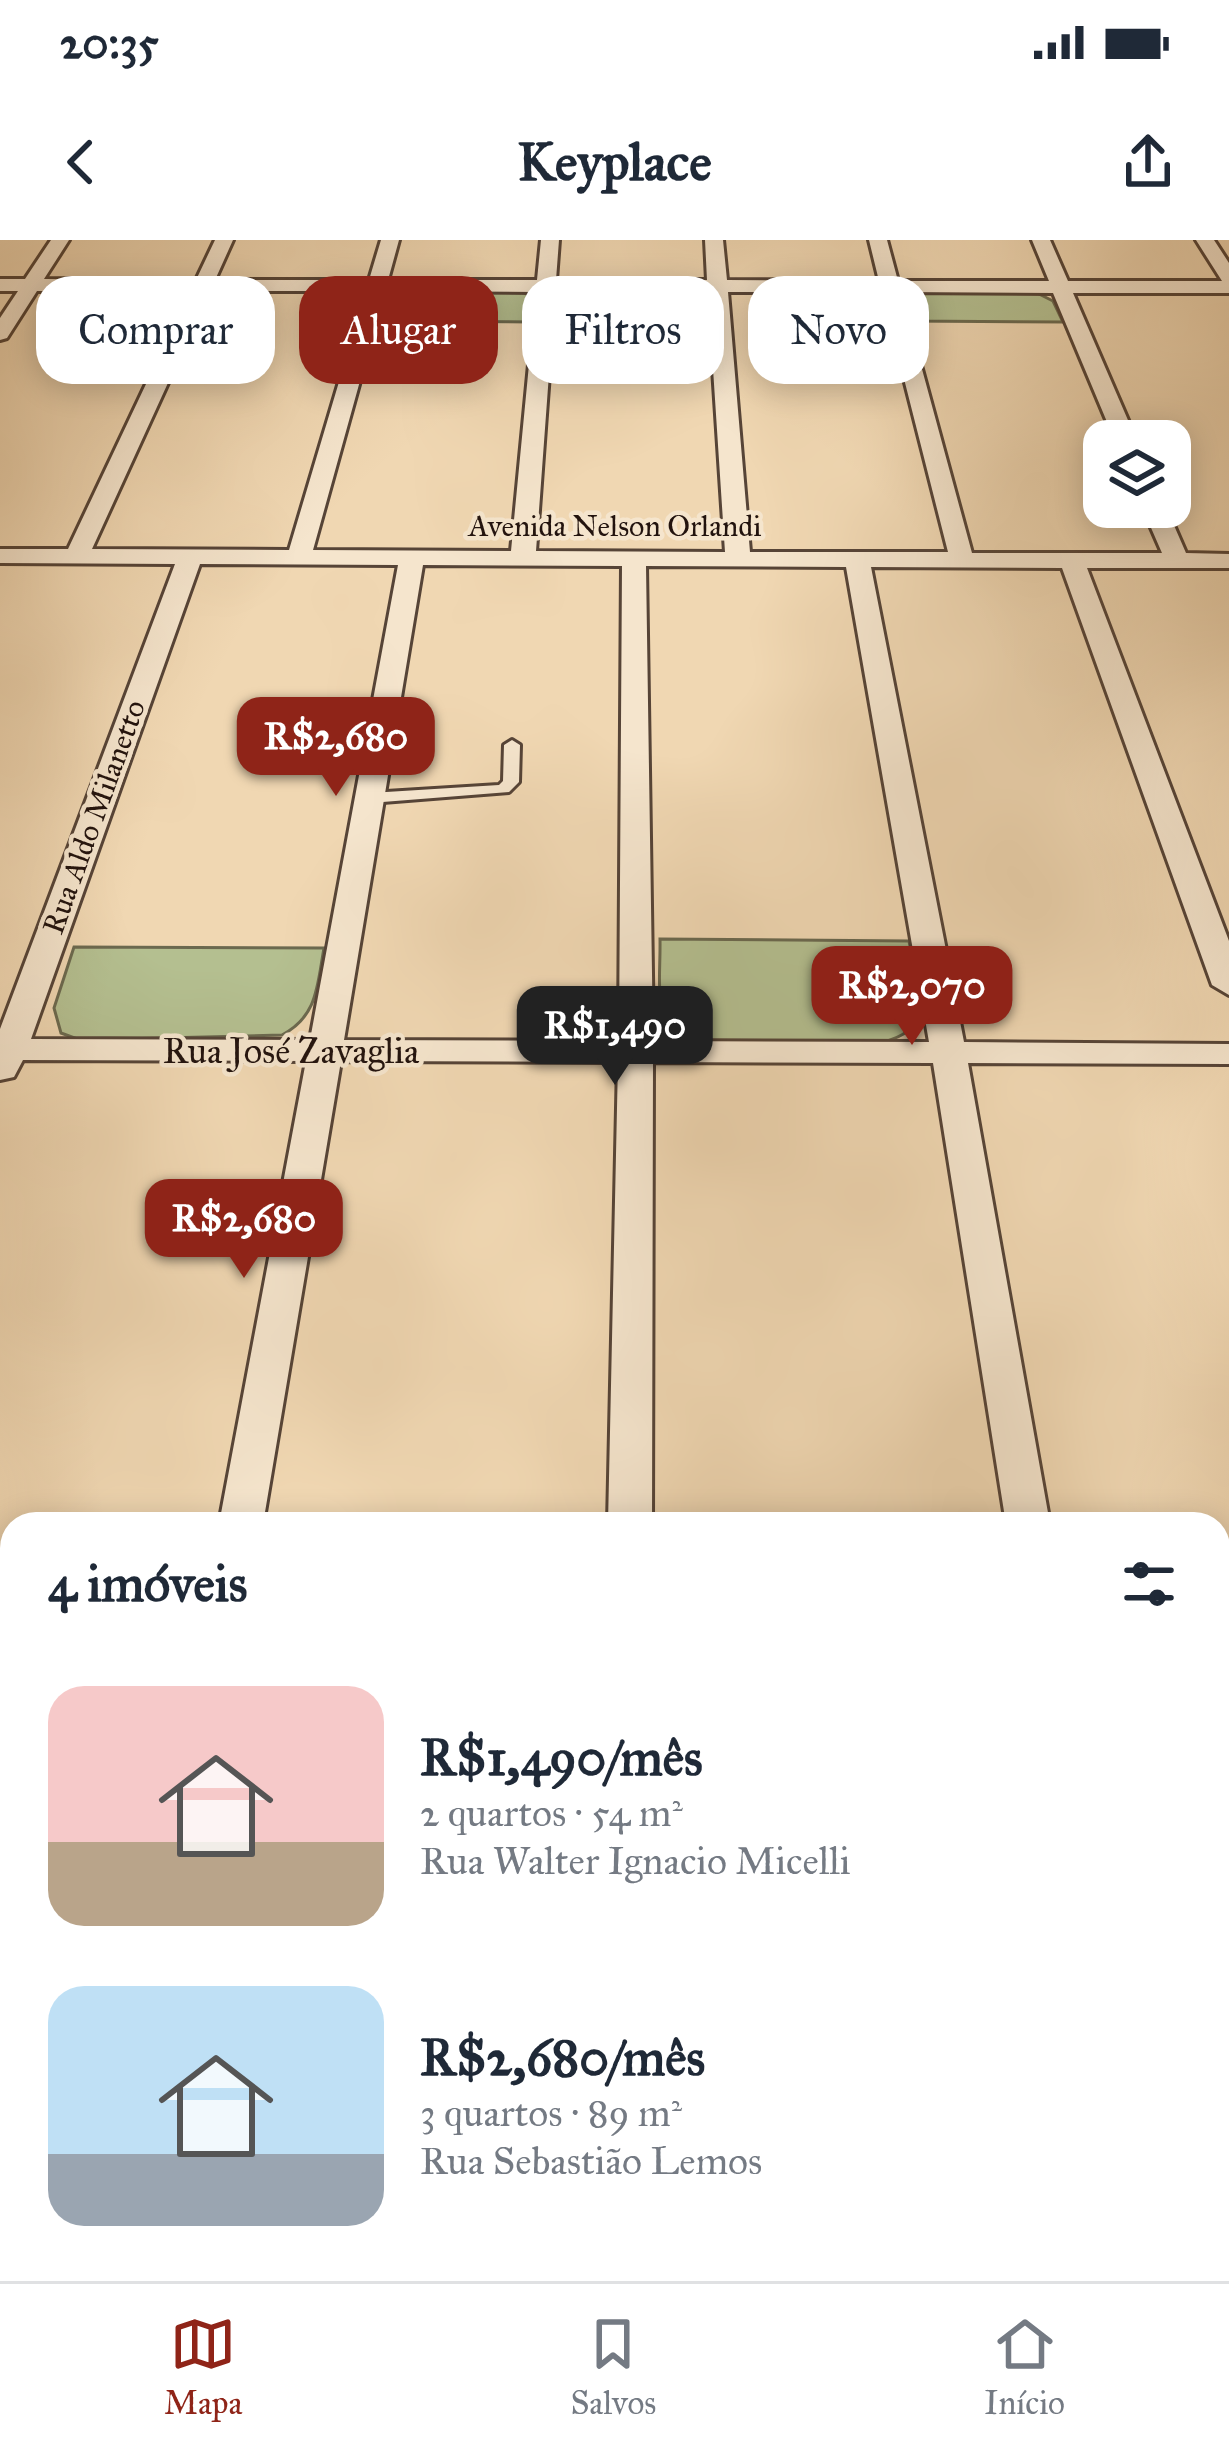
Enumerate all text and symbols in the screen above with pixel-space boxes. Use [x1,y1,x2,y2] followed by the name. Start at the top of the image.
[60,15,159,70] text: 20:35
[48,129,114,195] icon: back
[517,129,712,195] text: Keyplace
[1115,129,1181,195] icon: share
[36,276,275,384] chip: Comprar
[299,276,498,384] chip: Alugar
[522,276,724,384] chip: Filtros
[748,276,929,384] chip: Novo
[1083,420,1191,528] map controls
[1083,420,1191,528] button: layers
[467,508,761,544] street label: Avenida Nelson Orlandi
[35,695,153,939] street label: Rua Aldo Milanetto
[225,697,447,799] pin: R$2,680
[264,712,408,760] text: R$2,680
[801,946,1023,1048] pin: R$2,070
[838,961,986,1009] text: R$2,070
[504,986,726,1088] pin: R$1,490
[544,1001,686,1049] text: R$1,490
[163,1029,420,1073] street label: Rua José Zavaglia
[133,1179,355,1281] pin: R$2,680
[172,1194,316,1242] text: R$2,680
[1116,1551,1182,1617] icon: filters
[48,1553,247,1615] text: 4 imóveis
[420,1727,703,1789] text: R$1,490/mês
[144,1734,288,1878] icon: home
[420,1789,683,1837] text: 2 quartos · 54 m²
[420,1837,851,1885] text: Rua Walter Ignacio Micelli
[420,2027,705,2089] text: R$2,680/mês
[144,2034,288,2178] icon: home
[420,2089,682,2137] text: 3 quartos · 89 m²
[420,2137,762,2185] text: Rua Sebastião Lemos
[164,2311,242,2423] tab: Mapa
[570,2311,656,2423] tab: Salvos
[984,2311,1065,2423] tab: Início

